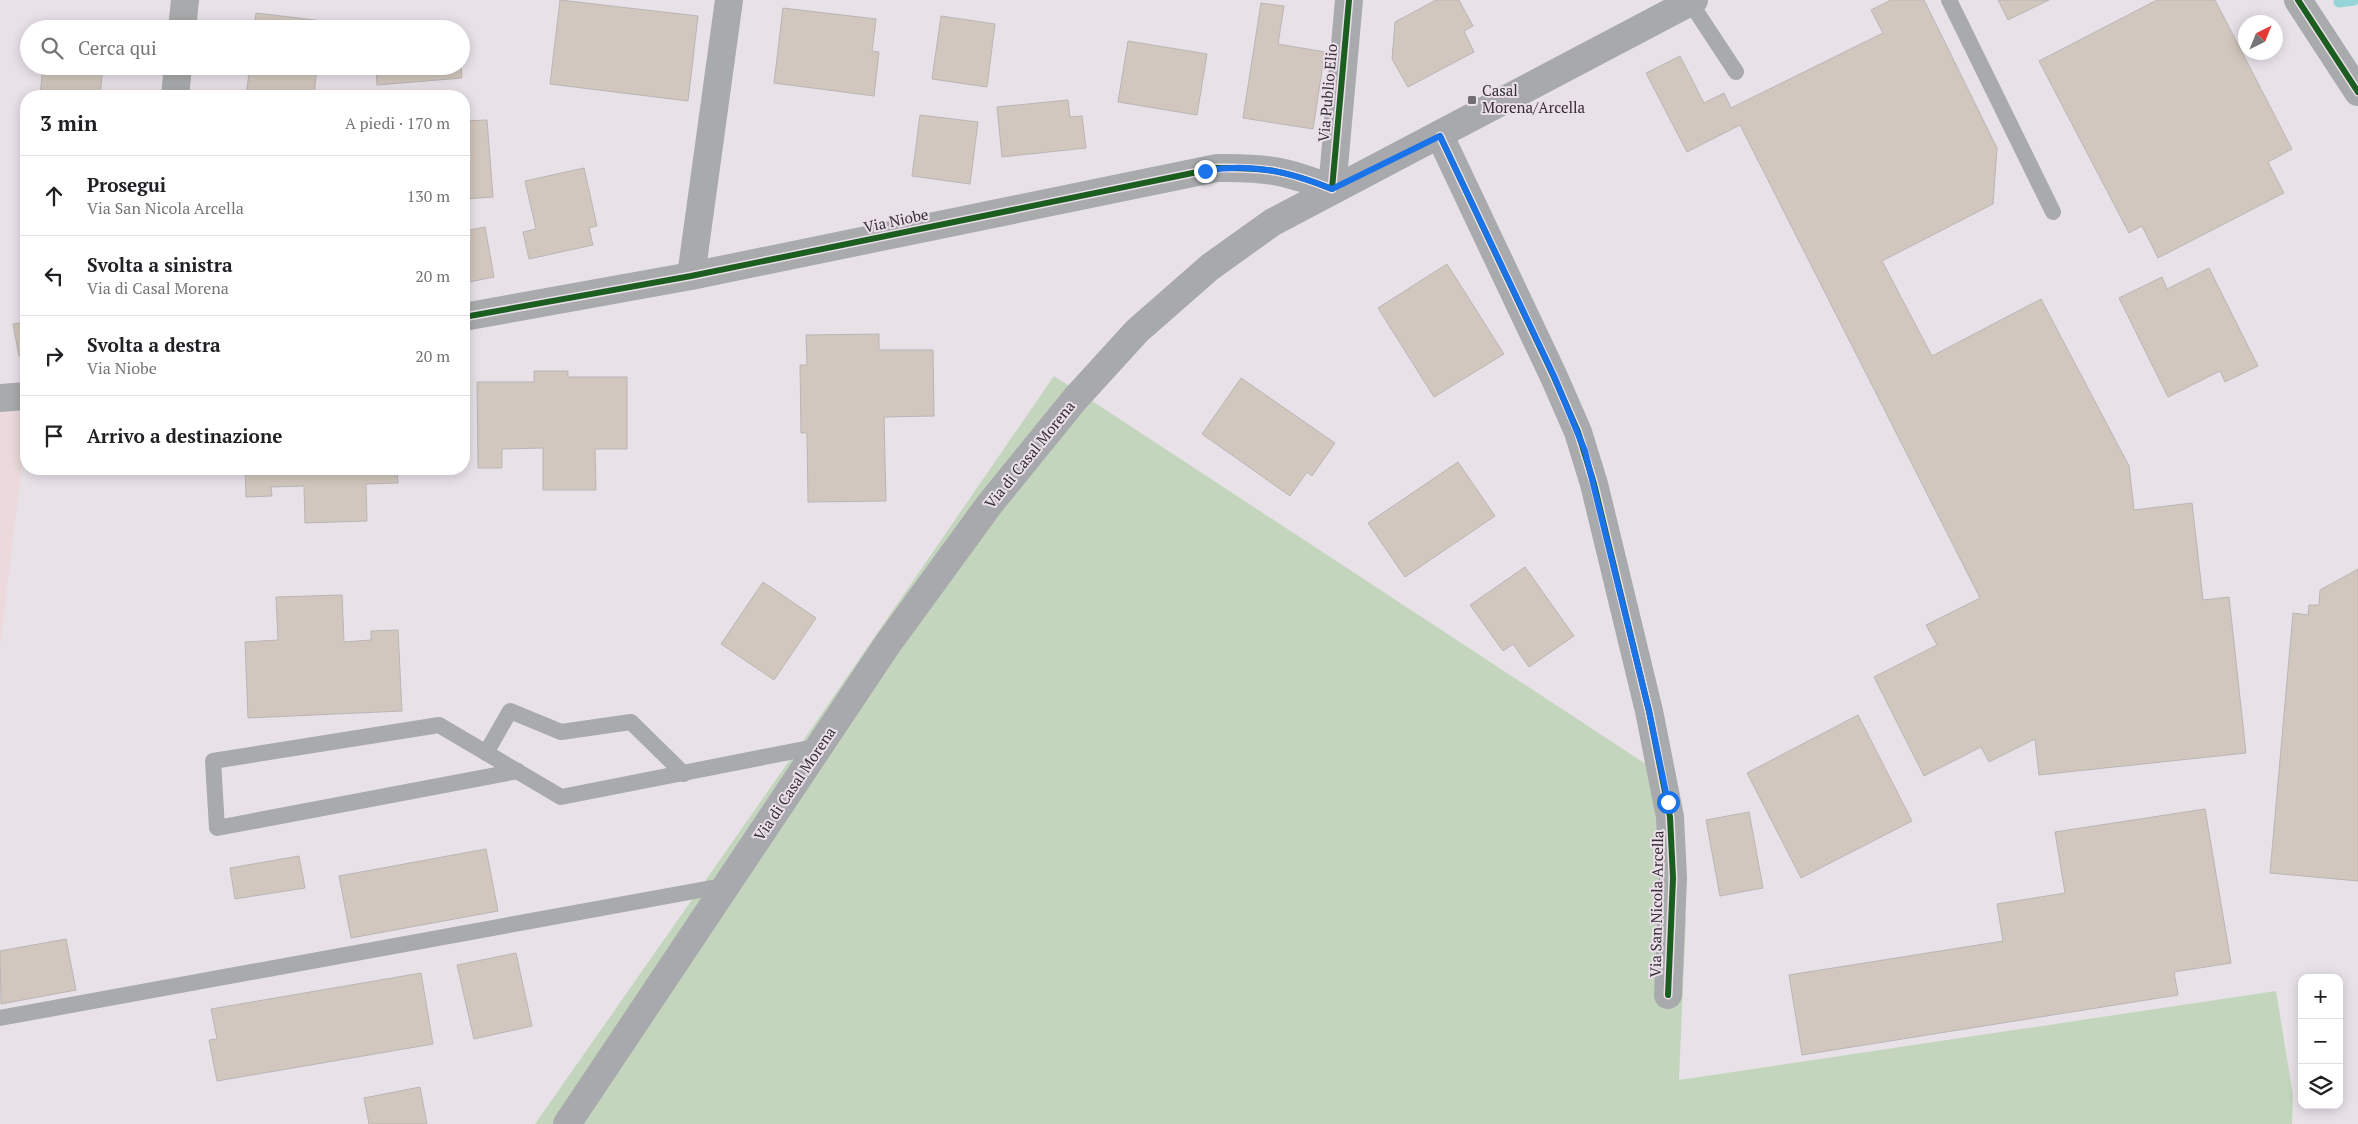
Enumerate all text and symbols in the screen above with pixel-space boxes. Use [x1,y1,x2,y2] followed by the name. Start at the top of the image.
[2238,15,2283,60] north arrow
[20,20,470,75] search box
[38,34,66,62] icon: search
[78,35,157,60] text: Cerca qui
[1313,43,1341,143] street label: Via Publio Elio
[1482,80,1586,117] place label: Casal Morena/Arcella
[1466,94,1478,106] marker: Casal Morena/Arcella
[40,109,97,137] text: 3 min
[345,112,450,134] text: A piedi · 170 m
[1194,160,1217,183] route end
[87,172,166,197] text: Prosegui
[40,182,68,210] icon: ahead
[407,185,450,207] text: 130 m
[87,197,244,219] text: Via San Nicola Arcella
[862,203,930,237] street label: Via Niobe
[87,252,233,277] text: Svolta a sinistra
[40,262,68,290] icon: left
[415,265,450,287] text: 20 m
[87,277,229,299] text: Via di Casal Morena
[87,332,221,357] text: Svolta a destra
[40,342,68,370] icon: right
[415,345,450,367] text: 20 m
[87,357,157,379] text: Via Niobe
[980,396,1079,512] street label: Via di Casal Morena
[40,422,68,450] icon: arrive
[87,423,282,448] text: Arrivo a destinazione
[749,722,840,844] street label: Via di Casal Morena
[1657,791,1680,814] route start
[1645,830,1667,978] street label: Via San Nicola Arcella
[2298,974,2343,1109] map controls
[2298,974,2343,1019] button: +
[2298,1019,2343,1064] button: −
[2298,1064,2343,1109] button: layers

